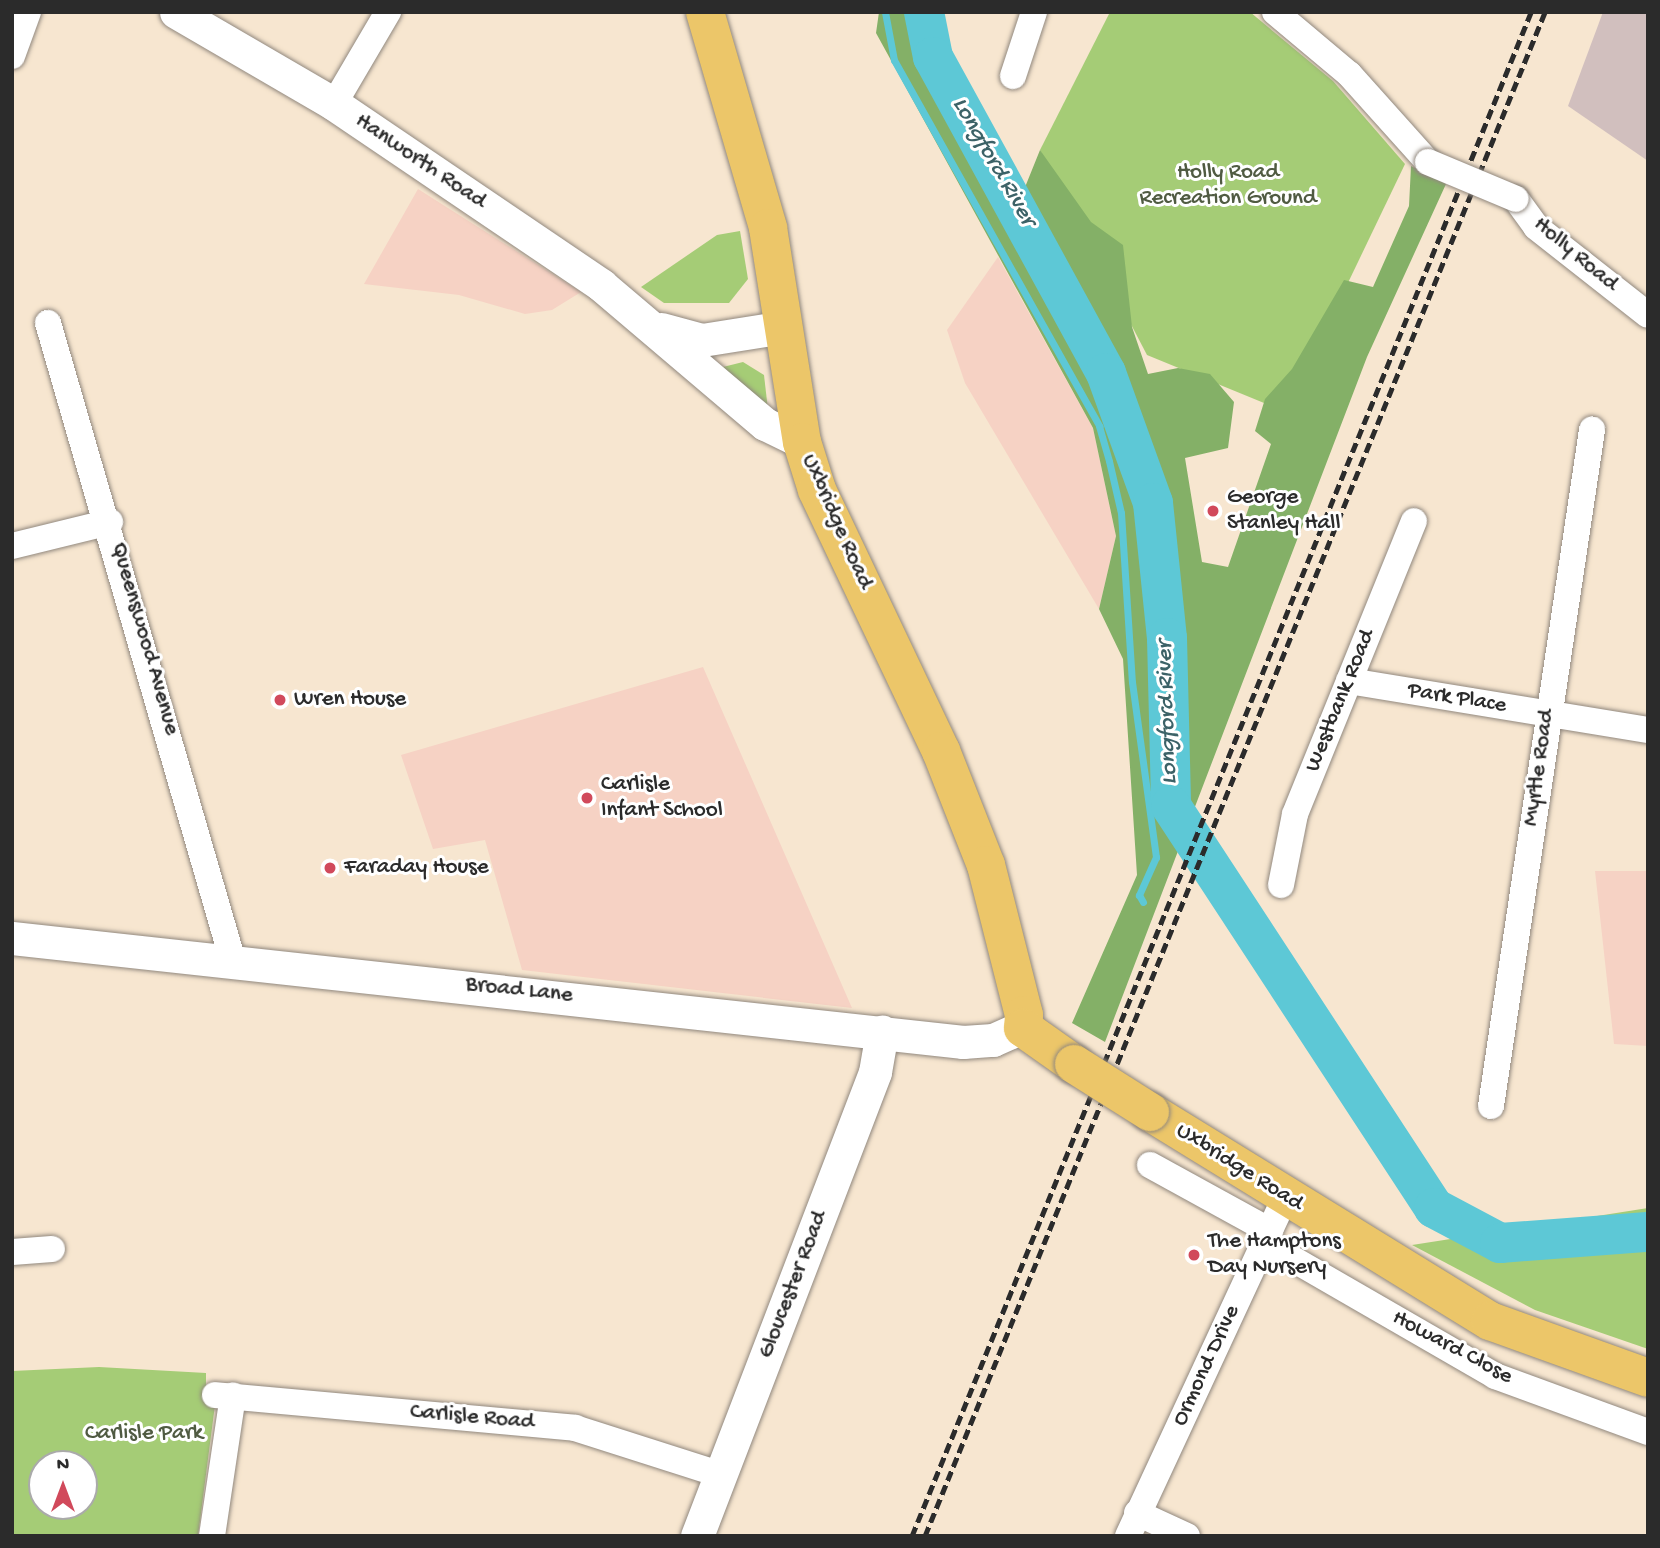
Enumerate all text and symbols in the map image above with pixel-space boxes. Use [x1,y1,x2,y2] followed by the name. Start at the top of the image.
[945,93,1041,231] water label: Longford River
[349,108,491,216] street label: Hanworth Road
[1140,159,1316,213] park label: Holly Road Recreation Ground
[1527,212,1623,298] street label: Holly Road
[794,450,878,594] street label: Uxbridge Road
[1227,484,1340,538] place label: George Stanley Hall
[1205,503,1221,519] marker: George Stanley Hall
[103,539,185,739] street label: Queenswood Avenue
[1300,626,1382,776] street label: Westbank Road
[1151,641,1185,785] water label: Longford River
[1406,678,1508,720] street label: Park Place
[294,686,406,714] place label: Wren House
[272,692,288,708] marker: Wren House
[1518,708,1562,828] street label: Myrtle Road
[601,771,723,825] place label: Carlisle Infant School
[579,790,595,806] marker: Carlisle Infant School
[344,854,489,882] place label: Faraday House
[322,860,338,876] marker: Faraday House
[464,972,574,1010] street label: Broad Lane
[1170,1118,1308,1218] street label: Uxbridge Road
[753,1207,835,1363] street label: Gloucester Road
[1208,1228,1341,1282] place label: The Hamptons Day Nursery
[1186,1247,1202,1263] marker: The Hamptons Day Nursery
[1167,1301,1247,1431] street label: Ormond Drive
[1387,1305,1517,1391] street label: Howard Close
[409,1399,535,1437] street label: Carlisle Road
[85,1420,203,1448] park label: Carlisle Park
[28,1450,98,1520] north arrow
[57,1454,69,1477] text: N

